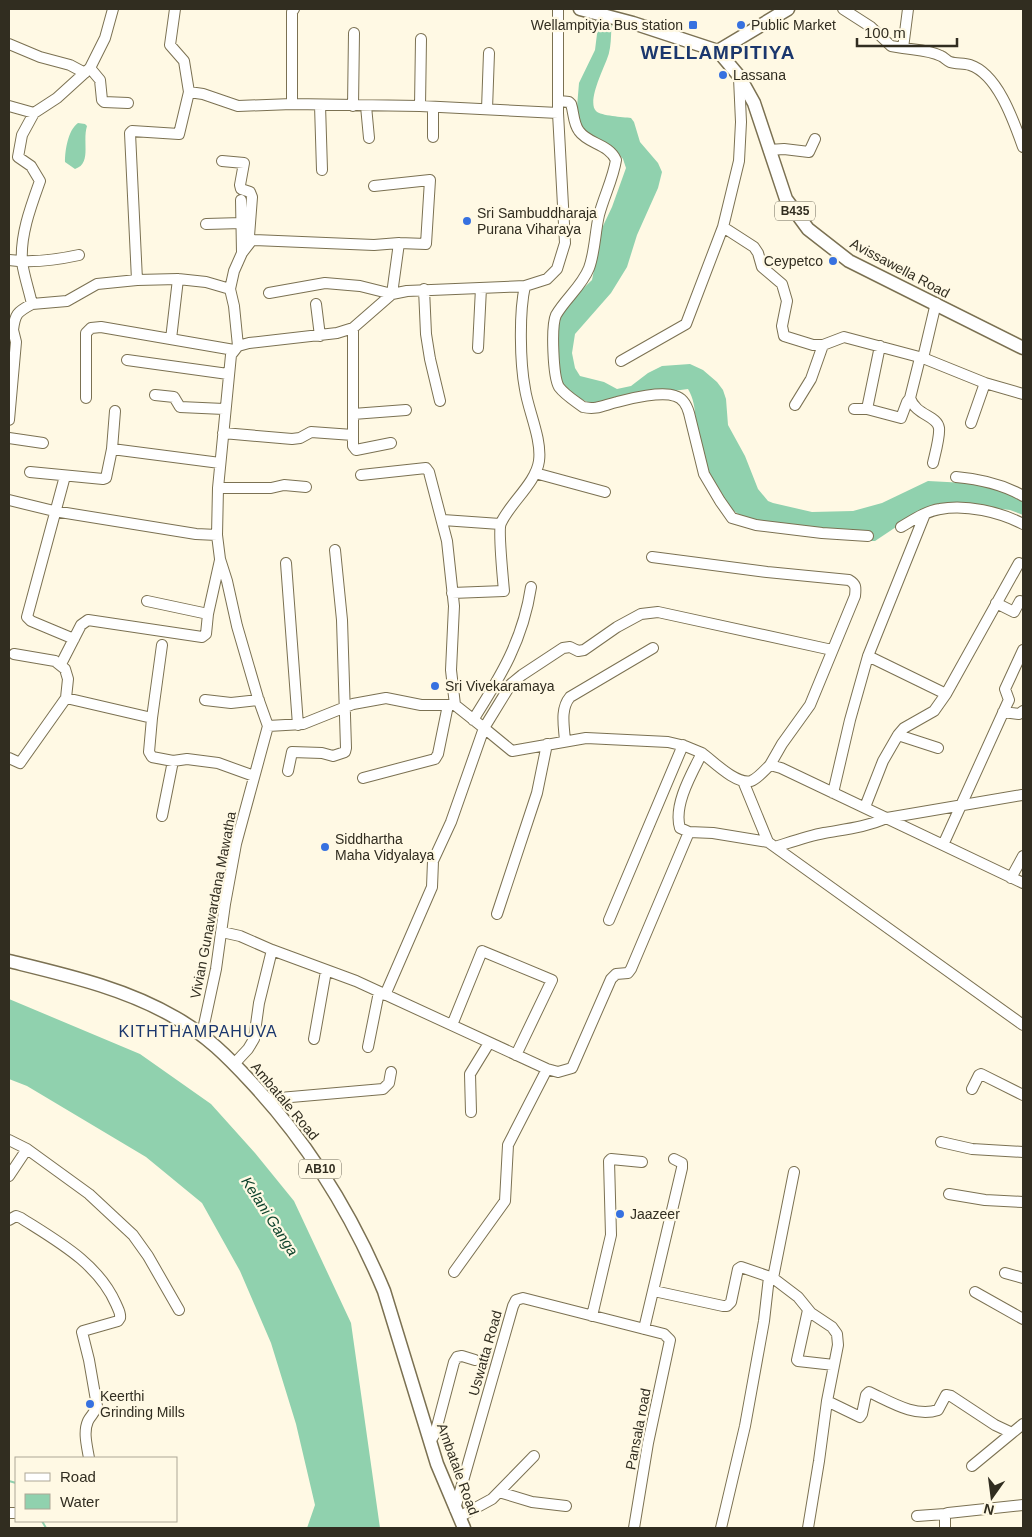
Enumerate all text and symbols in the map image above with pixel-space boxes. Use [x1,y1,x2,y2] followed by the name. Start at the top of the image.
[857,15,957,47] scale bar
[531,17,683,33] place label: Wellampityia Bus station
[751,17,836,33] place label: Public Market
[687,19,699,31] marker: Wellampityia Bus station
[735,19,747,31] marker: Public Market
[864,24,906,41] text: 100 m
[641,42,795,63] district label: WELLAMPITIYA
[733,67,786,83] place label: Lassana
[717,69,729,81] marker: Lassana
[775,202,815,220] road number: B435
[477,205,597,237] place label: Sri Sambuddharaja Purana Viharaya
[461,215,473,227] marker: Sri Sambuddharaja Purana Viharaya
[848,235,952,301] street label: Avissawella Road
[764,253,823,269] place label: Ceypetco
[827,255,839,267] marker: Ceypetco
[445,678,555,694] place label: Sri Vivekaramaya
[429,680,441,692] marker: Sri Vivekaramaya
[187,810,239,1000] street label: Vivian Gunawardana Mawatha
[335,831,435,863] place label: Siddhartha Maha Vidyalaya
[319,841,331,853] marker: Siddhartha Maha Vidyalaya
[118,1023,278,1040] district label: KITHTHAMPAHUVA
[248,1059,322,1143] street label: Ambatale Road
[299,1160,341,1178] road number: AB10
[238,1173,302,1259] water label: Kelani Ganga
[630,1206,680,1222] place label: Jaazeer
[614,1208,626,1220] marker: Jaazeer
[465,1309,505,1397] street label: Uswatta Road
[622,1387,654,1471] street label: Pansala road
[100,1388,185,1420] place label: Keerthi Grinding Mills
[84,1398,96,1410] marker: Keerthi Grinding Mills
[434,1421,482,1517] street label: Ambatale Road
[15,1457,178,1522] legend
[60,1468,96,1485] text: Road
[967,1472,1017,1522] north arrow
[60,1493,99,1510] text: Water
[982,1501,996,1519] text: N

